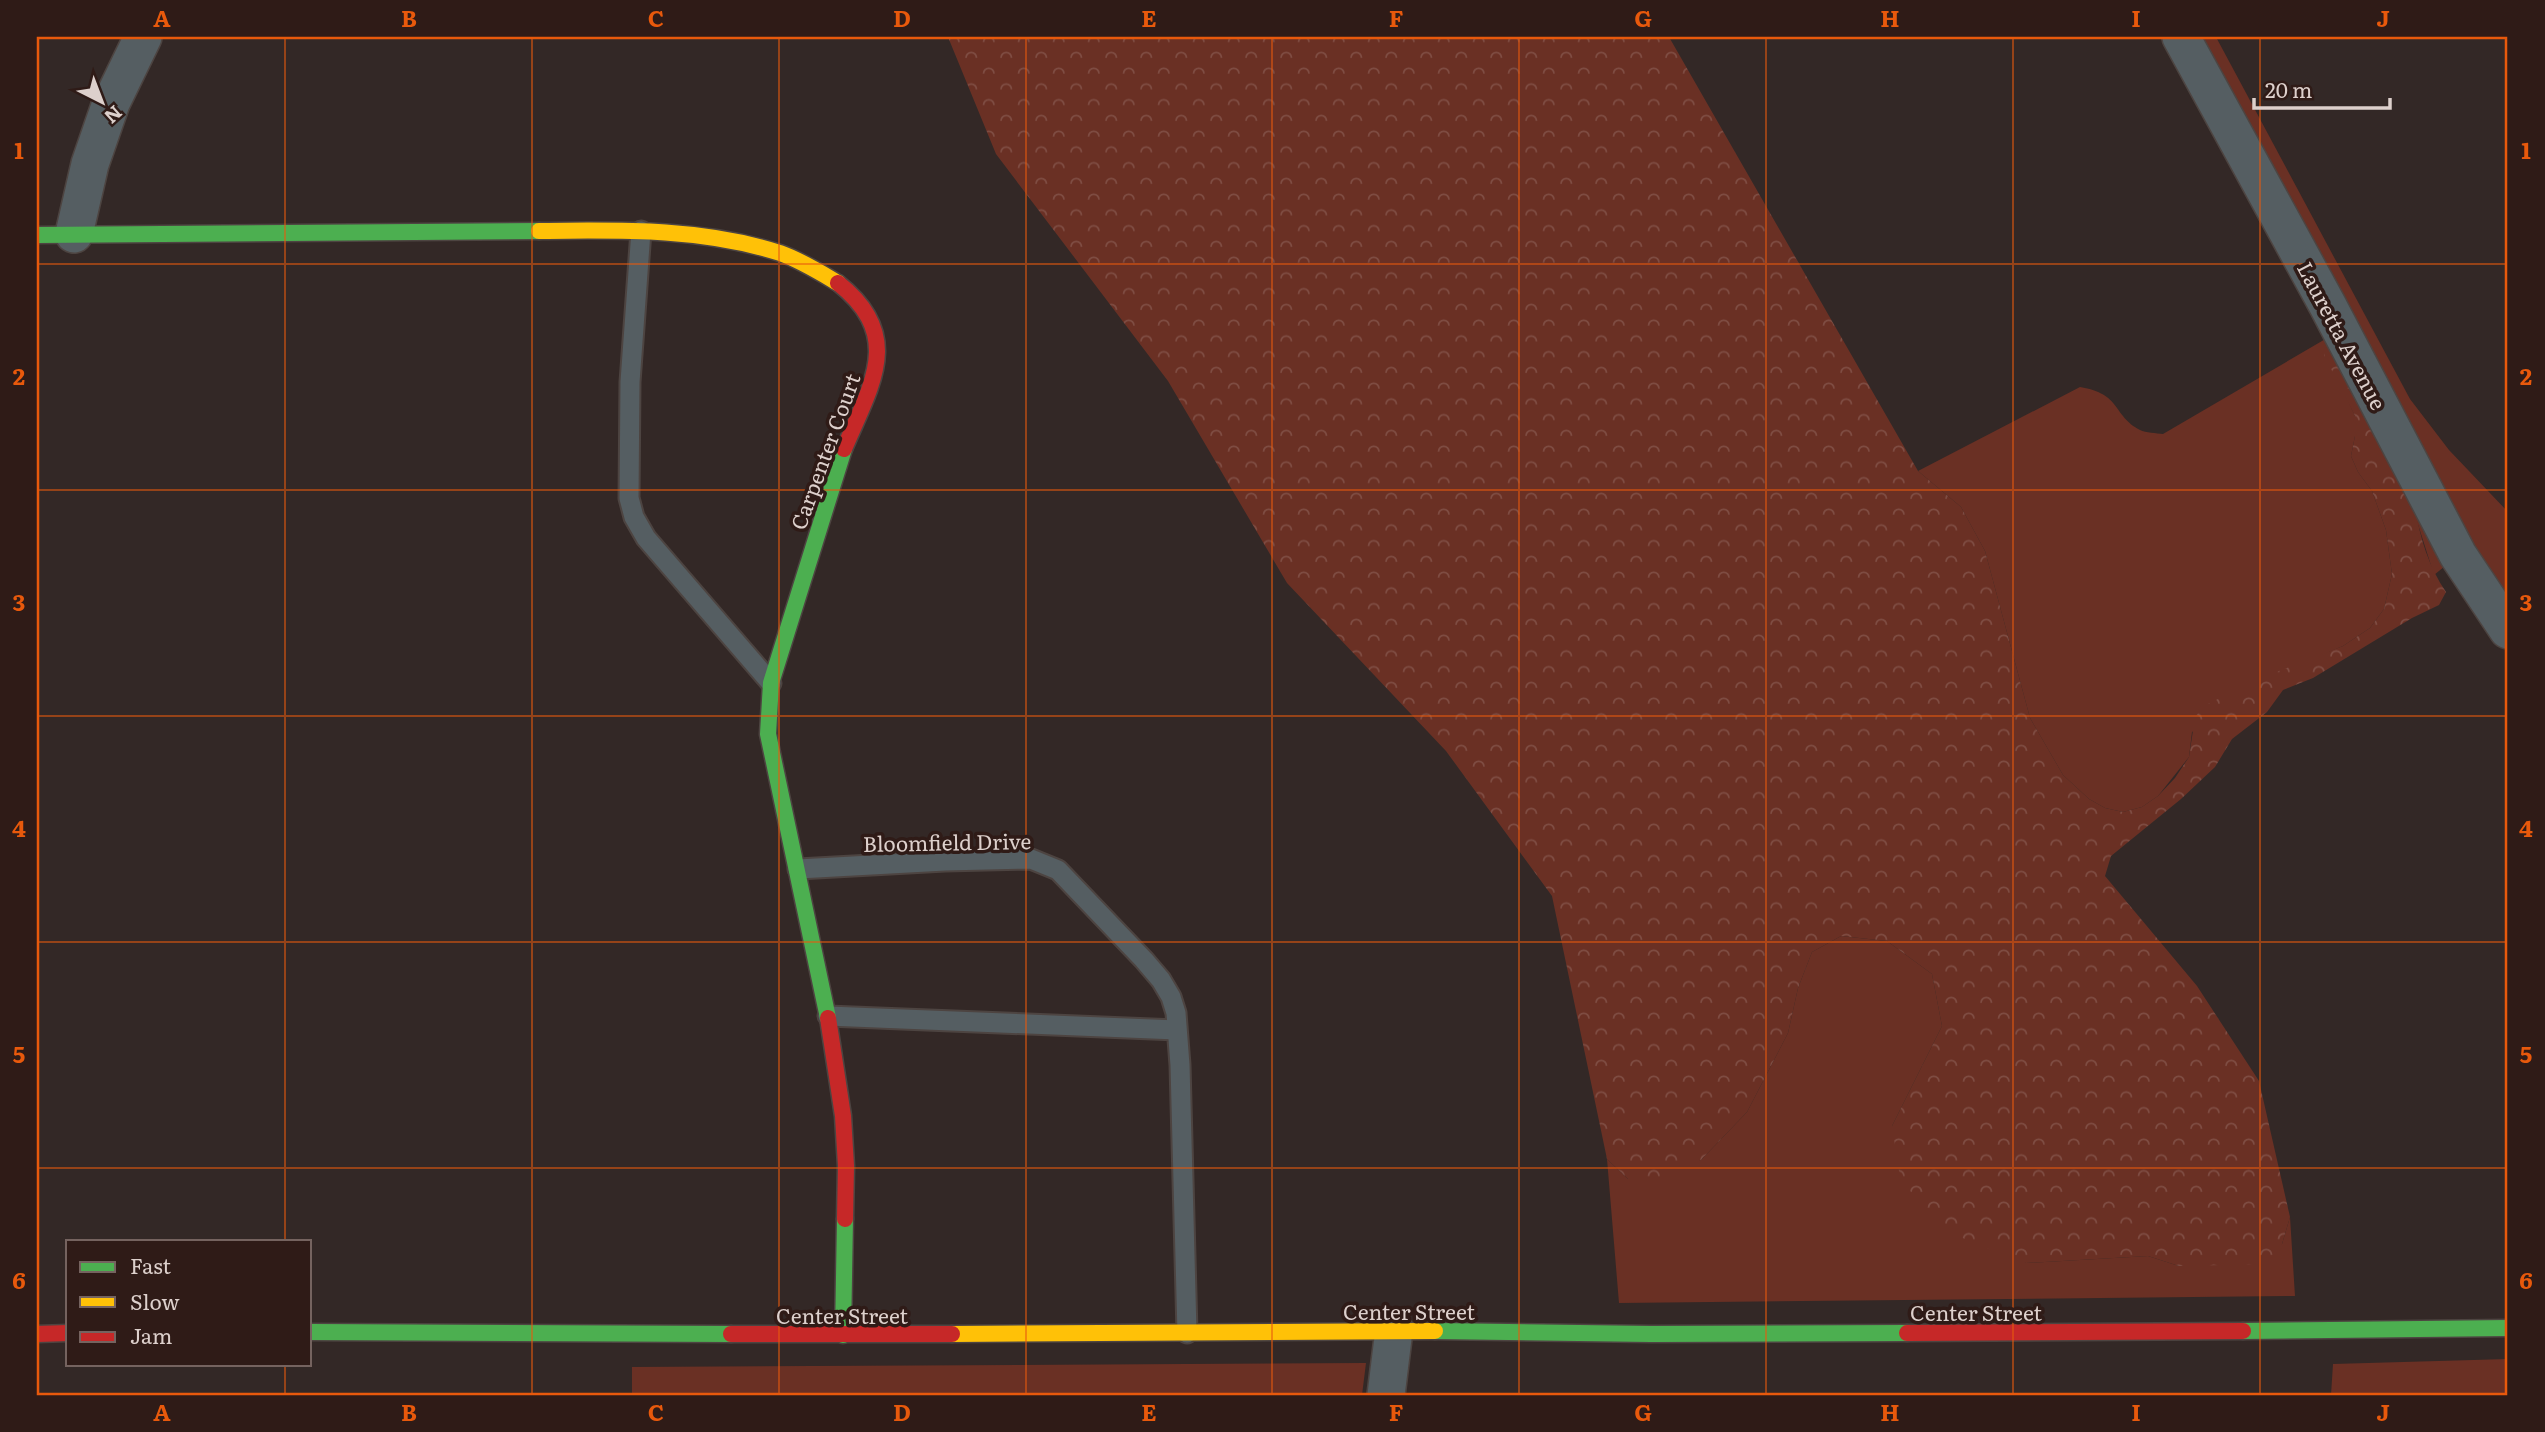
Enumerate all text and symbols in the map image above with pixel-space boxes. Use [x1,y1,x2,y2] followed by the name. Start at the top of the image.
[153,0,171,34] text: A
[401,0,417,34] text: B
[648,0,664,34] text: C
[893,0,911,34] text: D
[1141,0,1157,34] text: E
[1389,0,1404,34] text: F
[1634,0,1652,34] text: G
[1880,0,1900,34] text: H
[2131,0,2141,34] text: I
[2376,0,2390,34] text: J
[66,66,136,136] north arrow
[2254,66,2391,110] scale bar
[2265,73,2312,104] text: 20 m
[99,100,129,131] text: N
[14,132,24,166] text: 1
[2521,132,2531,166] text: 1
[2291,255,2395,415] street label: Lauretta Avenue
[13,358,25,392] text: 2
[2520,358,2532,392] text: 2
[781,368,867,533] street label: Carpenter Court
[13,584,25,618] text: 3
[2520,584,2532,618] text: 3
[12,810,26,844] text: 4
[2519,810,2533,844] text: 4
[862,824,1032,858] street label: Bloomfield Drive
[13,1036,25,1070] text: 5
[2520,1036,2532,1070] text: 5
[66,1240,312,1366] legend
[130,1249,171,1280] text: Fast
[12,1262,26,1296] text: 6
[2519,1262,2533,1296] text: 6
[130,1285,180,1316] text: Slow
[1343,1295,1475,1326] street label: Center Street
[1910,1296,2042,1327] street label: Center Street
[776,1299,908,1330] street label: Center Street
[130,1319,172,1350] text: Jam
[153,1394,171,1428] text: A
[401,1394,417,1428] text: B
[648,1394,664,1428] text: C
[893,1394,911,1428] text: D
[1141,1394,1157,1428] text: E
[1389,1394,1404,1428] text: F
[1634,1394,1652,1428] text: G
[1880,1394,1900,1428] text: H
[2131,1394,2141,1428] text: I
[2376,1394,2390,1428] text: J

